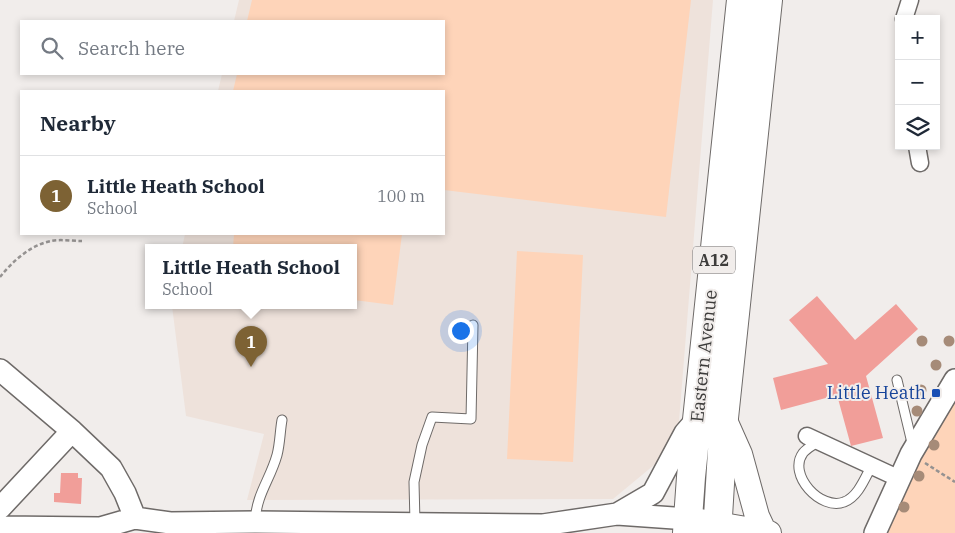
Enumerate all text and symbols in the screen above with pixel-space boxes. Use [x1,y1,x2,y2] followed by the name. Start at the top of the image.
[895,15,940,150] map controls
[895,15,940,60] button: +
[20,20,445,75] search box
[38,34,66,62] icon: search
[78,36,185,60] text: Search here
[895,60,940,105] button: −
[895,105,940,150] button: layers
[40,109,116,137] text: Nearby
[87,174,265,198] text: Little Heath School
[51,186,61,206] text: 1
[377,186,425,206] text: 100 m
[87,198,138,218] text: School
[145,244,357,309] popup
[693,246,735,274] road number: A12
[162,255,340,279] text: Little Heath School
[162,279,213,299] text: School
[685,289,722,423] street label: Eastern Avenue
[448,318,474,344] your location
[235,326,267,367] pin: 1
[827,381,926,404] place label: Little Heath
[930,387,942,399] marker: Little Heath

